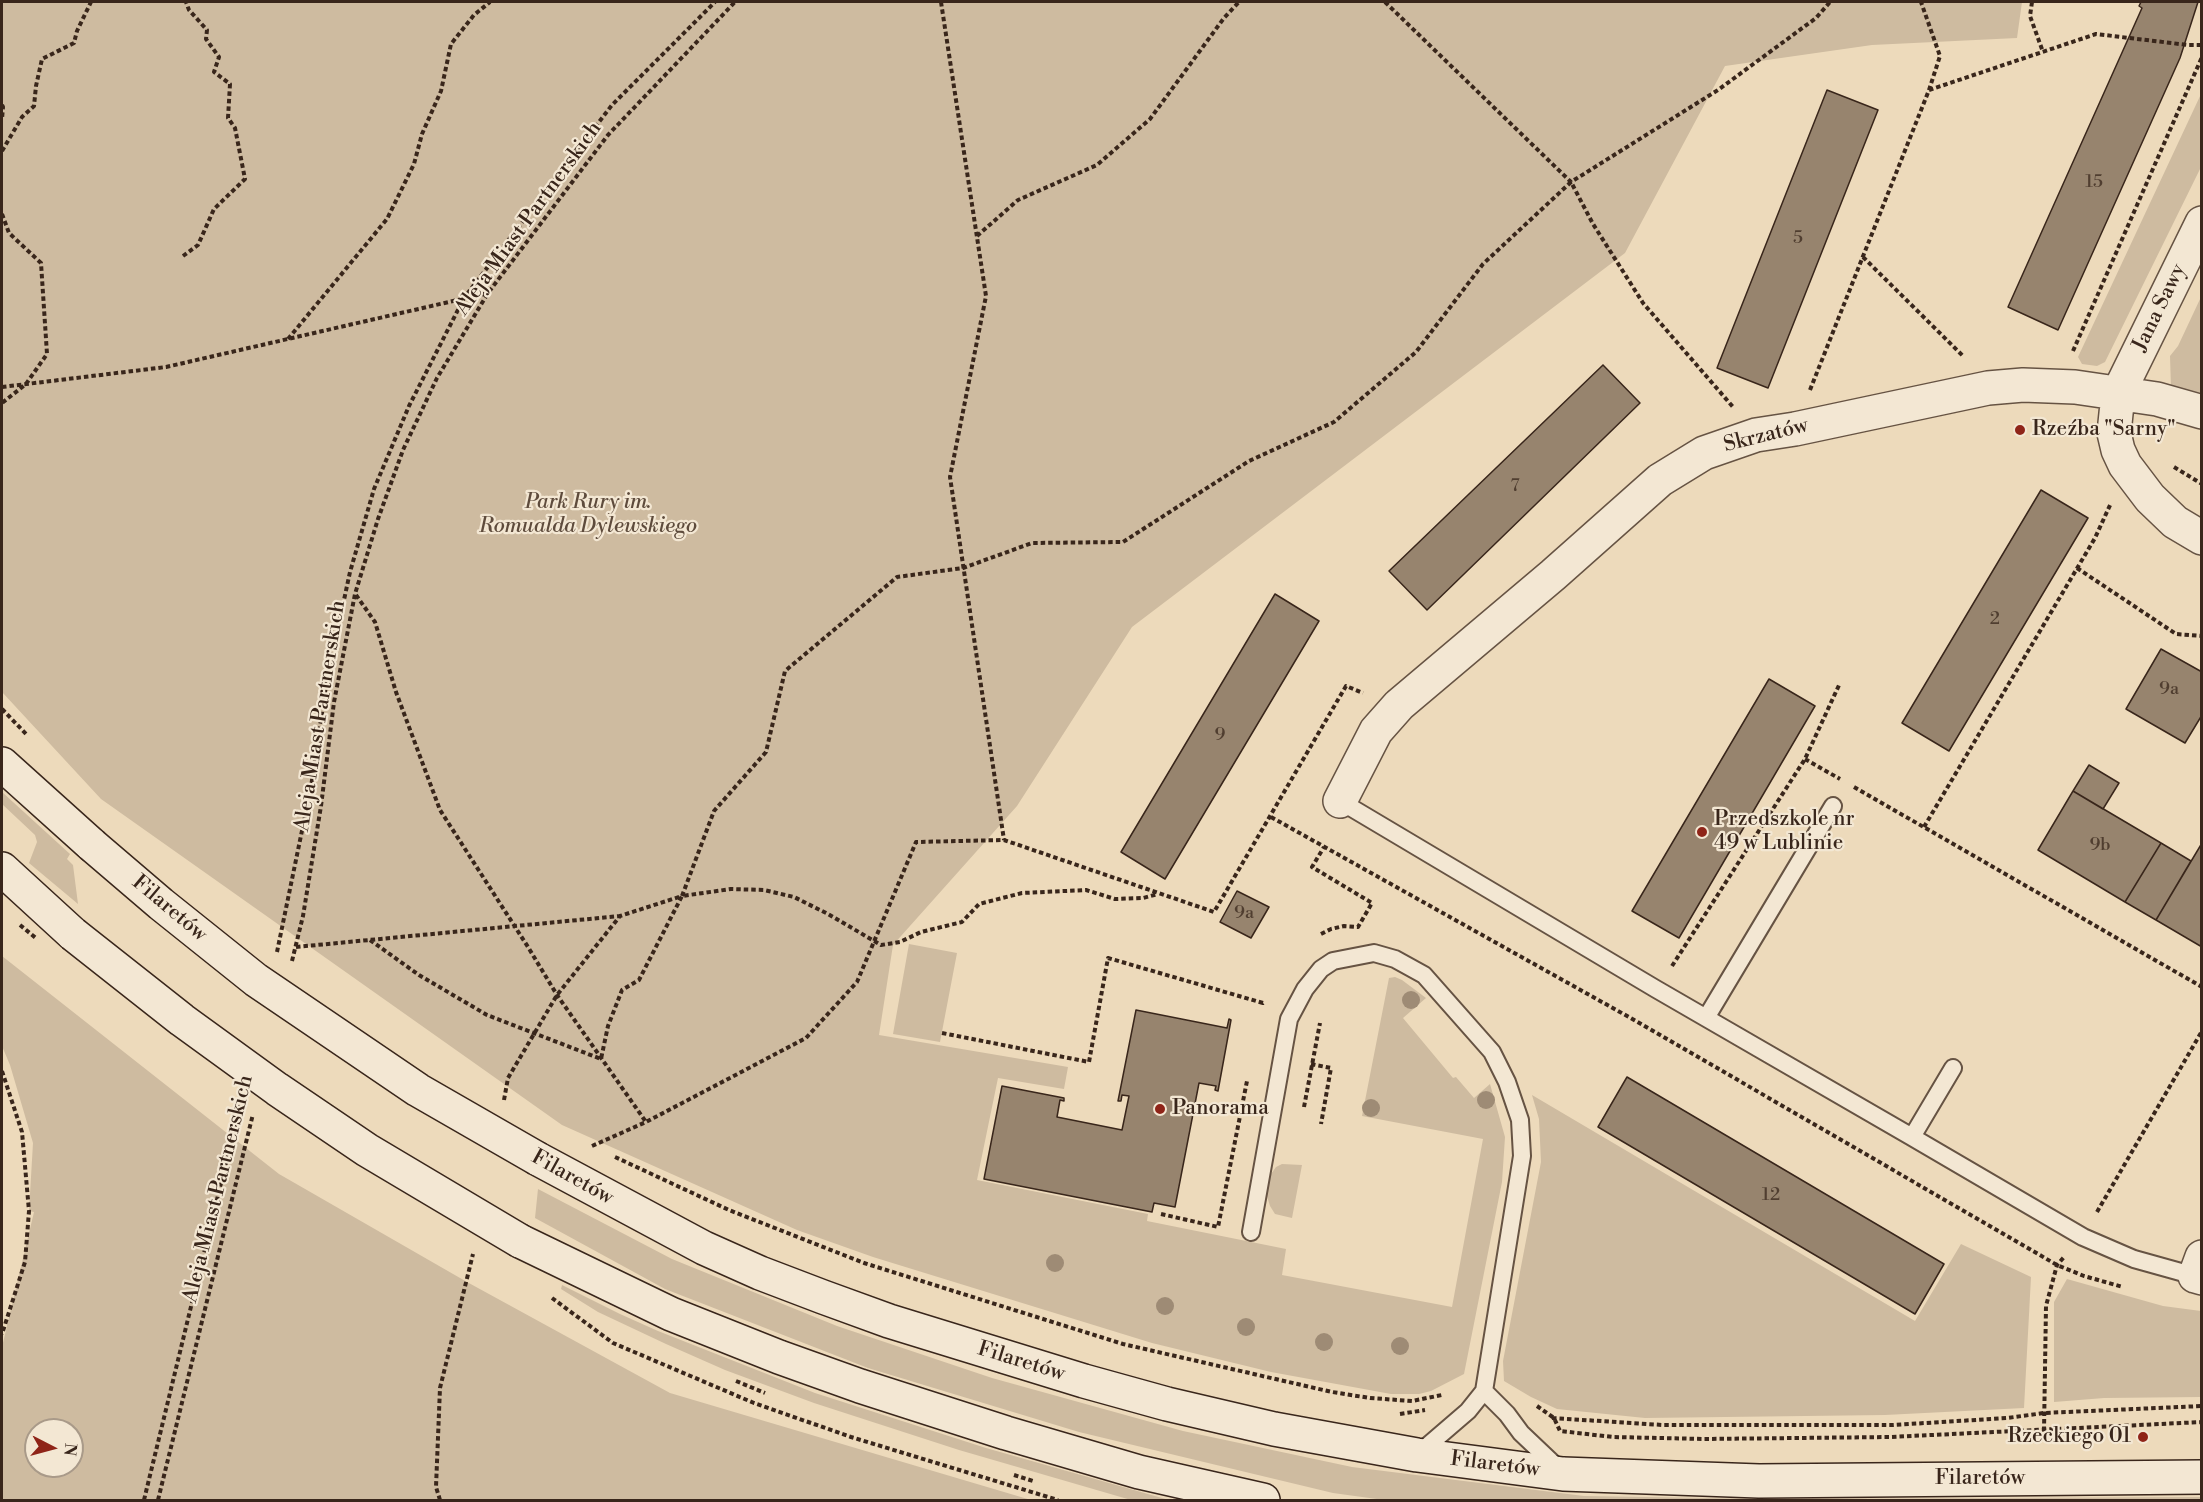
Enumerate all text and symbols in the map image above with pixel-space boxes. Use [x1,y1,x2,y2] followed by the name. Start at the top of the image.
[450,117,608,321] street label: Aleja Miast Partnerskich
[2085,172,2103,194] house number: 15
[1793,228,1803,250] house number: 5
[2128,260,2192,356] street label: Jana Sawy
[1721,413,1811,459] street label: Skrzatów
[2032,417,2175,443] place label: Rzeźba "Sarny"
[2013,423,2027,437] marker: Rzeźba "Sarny"
[1510,476,1520,498] house number: 7
[479,490,697,540] park label: Park Rury im. Romualda Dylewskiego
[290,599,352,833] street label: Aleja Miast Partnerskich
[1990,609,2000,631] house number: 2
[2159,679,2179,701] house number: 9a
[1215,725,1225,747] house number: 9
[1714,807,1855,857] place label: Przedszkole nr 49 w Lublinie
[1695,825,1709,839] marker: Przedszkole nr 49 w Lublinie
[2089,835,2111,857] house number: 9b
[126,870,212,948] street label: Filaretów
[1234,903,1254,925] house number: 9a
[179,1073,259,1305] street label: Aleja Miast Partnerskich
[1172,1096,1269,1122] place label: Panorama
[1153,1102,1167,1116] marker: Panorama
[527,1145,617,1211] street label: Filaretów
[1762,1185,1780,1207] house number: 12
[974,1337,1068,1387] street label: Filaretów
[24,1418,84,1478] north arrow
[2007,1424,2131,1450] place label: Rzeckiego 01
[2136,1430,2150,1444] marker: Rzeckiego 01
[59,1442,81,1457] text: N
[1449,1447,1541,1483] street label: Filaretów
[1935,1466,2025,1492] street label: Filaretów

